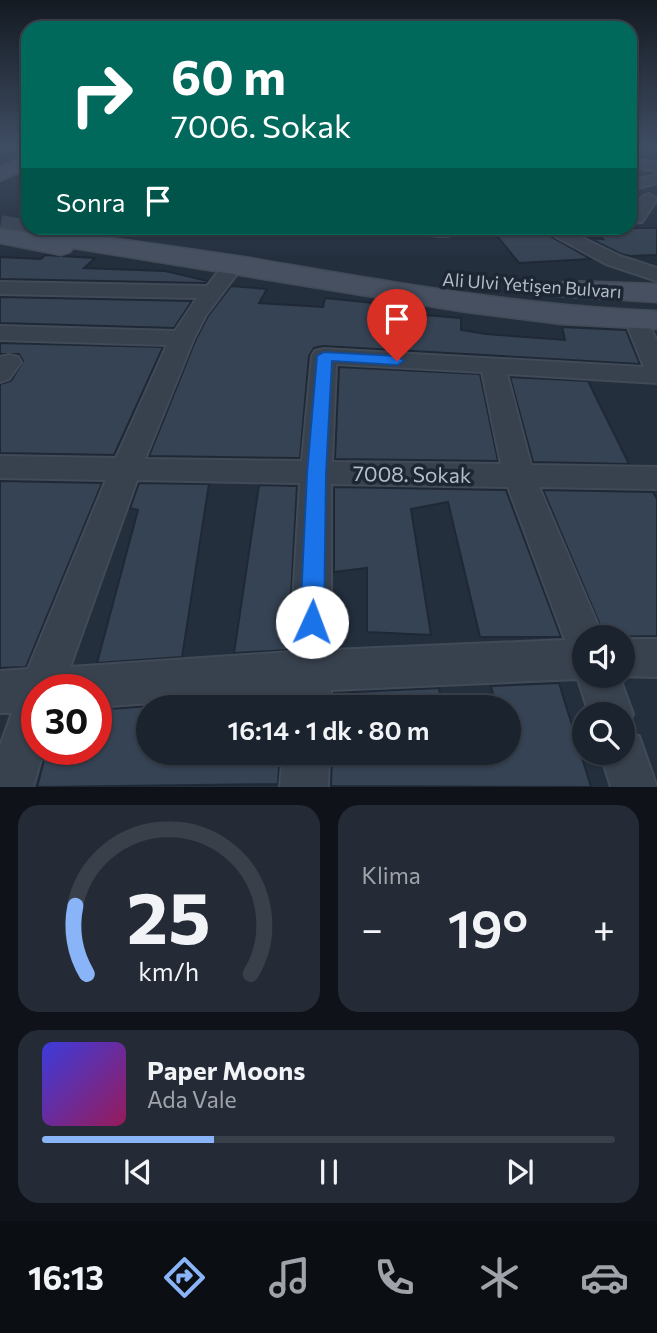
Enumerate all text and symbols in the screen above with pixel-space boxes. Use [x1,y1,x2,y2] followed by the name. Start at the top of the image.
[171,45,286,105] text: 60 m
[56,49,147,140] icon: right
[171,105,351,145] text: 7006. Sokak
[139,182,177,220] icon: arrive
[56,186,125,217] text: Sonra
[442,268,622,302] street label: Ali Ulvi Yetişen Bulvarı
[367,289,427,361] pin
[378,300,416,338] icon: arrive
[353,460,471,487] street label: 7008. Sokak
[275,585,349,659] position arrow
[572,625,635,765] map controls
[572,625,635,688] button: sound
[21,674,112,765] speed limit sign: 30
[572,702,635,765] button: search
[228,714,429,745] text: 16:14 · 1 dk · 80 m
[362,861,421,889] text: Klima
[127,871,211,960] text: 25
[448,895,528,959] text: 19°
[362,904,383,951] text: −
[593,904,615,951] text: +
[138,956,199,986] text: km/h
[147,1054,305,1085] text: Paper Moons
[147,1085,237,1113] text: Ada Vale
[119,1153,157,1191] icon: previous
[310,1153,348,1191] icon: pause
[501,1153,539,1191] icon: next
[160,1253,209,1302] icon: directions
[265,1253,314,1302] icon: music
[370,1253,419,1302] icon: phone
[475,1253,524,1302] icon: climate
[580,1253,629,1302] icon: car
[28,1257,104,1297] text: 16:13

